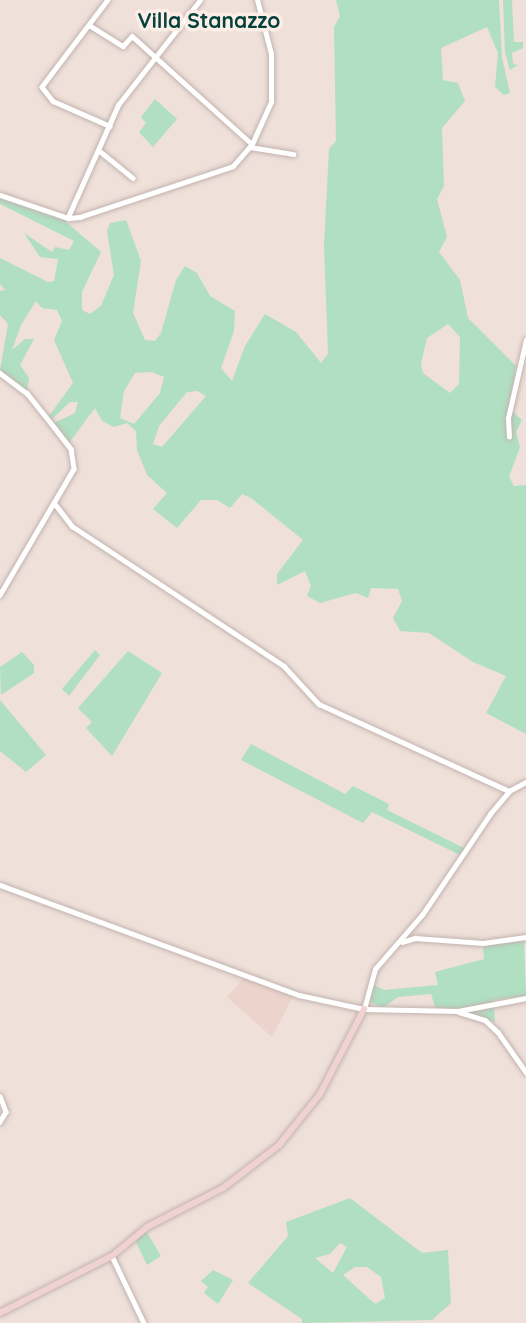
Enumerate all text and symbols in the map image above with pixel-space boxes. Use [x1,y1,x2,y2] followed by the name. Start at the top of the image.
[138,7,280,33] district label: Villa Stanazzo

